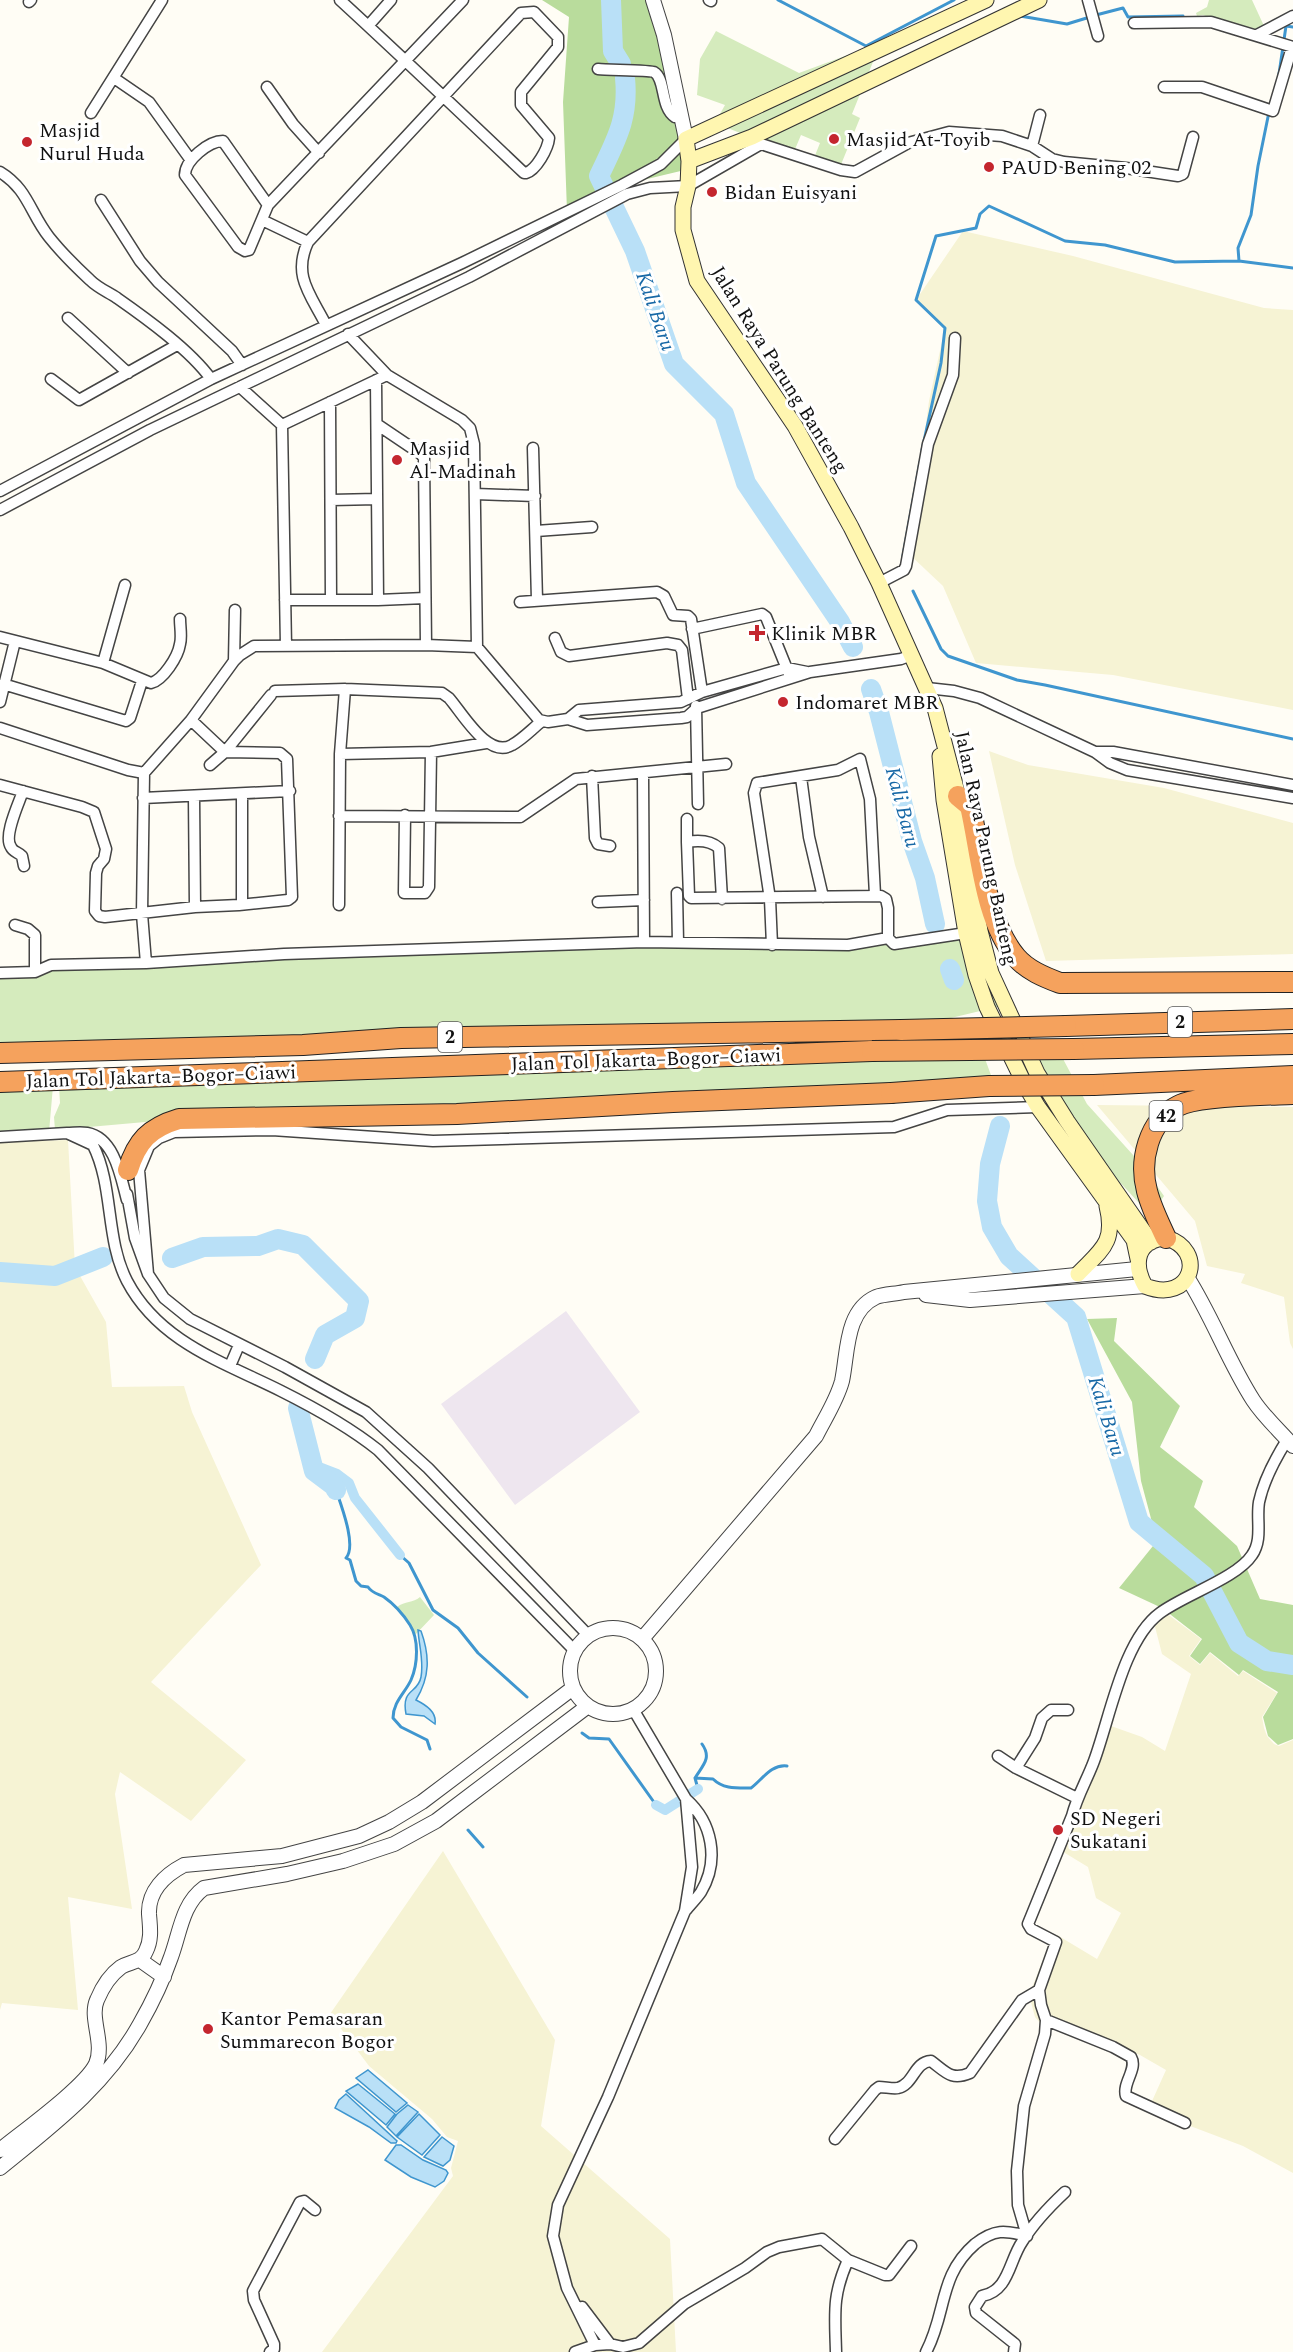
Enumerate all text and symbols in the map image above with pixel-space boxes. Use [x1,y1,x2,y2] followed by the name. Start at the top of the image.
[39,116,145,169] place label: Masjid Nurul Huda
[846,125,990,155] place label: Masjid At-Toyib
[827,132,841,146] marker: Masjid At-Toyib
[20,135,34,149] marker: Masjid Nurul Huda
[1001,153,1151,183] place label: PAUD Bening 02
[982,160,996,174] marker: PAUD Bening 02
[724,178,857,208] place label: Bidan Euisyani
[705,185,719,199] marker: Bidan Euisyani
[703,260,855,479] street label: Jalan Raya Parung Banteng
[627,267,684,355] water label: Kali Baru
[409,434,516,487] place label: Masjid Al-Madinah
[390,453,404,467] marker: Masjid Al-Madinah
[771,619,877,649] place label: Klinik MBR
[748,624,766,642] marker: Klinik MBR
[795,688,939,718] place label: Indomaret MBR
[776,695,790,709] marker: Indomaret MBR
[946,728,1026,968] street label: Jalan Raya Parung Banteng
[876,763,928,851] water label: Kali Baru
[1168,1007,1192,1037] road number: 2
[438,1022,462,1052] road number: 2
[510,1040,782,1080] street label: Jalan Tol Jakarta–Bogor–Ciawi
[25,1057,297,1097] street label: Jalan Tol Jakarta–Bogor–Ciawi
[1150,1101,1182,1131] road number: 42
[1079,1372,1133,1460] water label: Kali Baru
[1070,1804,1161,1857] place label: SD Negeri Sukatani
[1051,1823,1065,1837] marker: SD Negeri Sukatani
[220,2004,394,2057] place label: Kantor Pemasaran Summarecon Bogor
[201,2022,215,2036] marker: Kantor Pemasaran Summarecon Bogor

